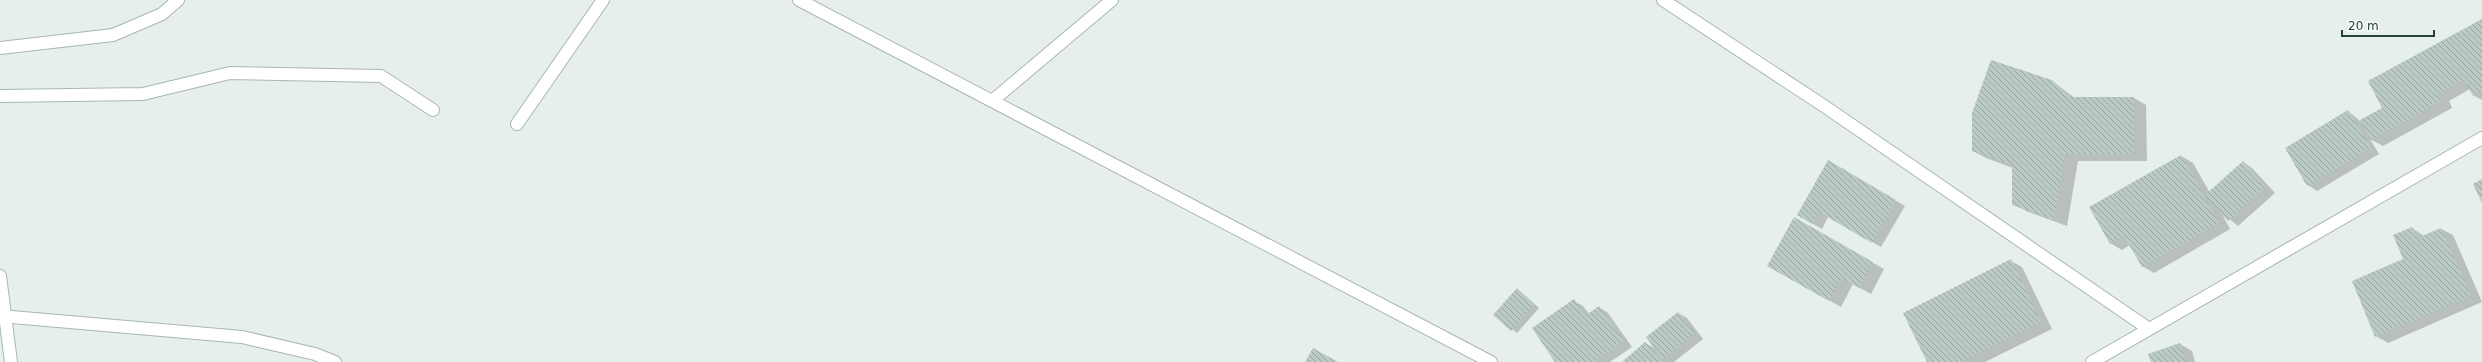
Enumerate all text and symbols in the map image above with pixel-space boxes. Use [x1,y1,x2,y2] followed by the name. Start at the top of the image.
[2342,12,2434,38] scale bar
[2348,19,2379,33] text: 20 m

